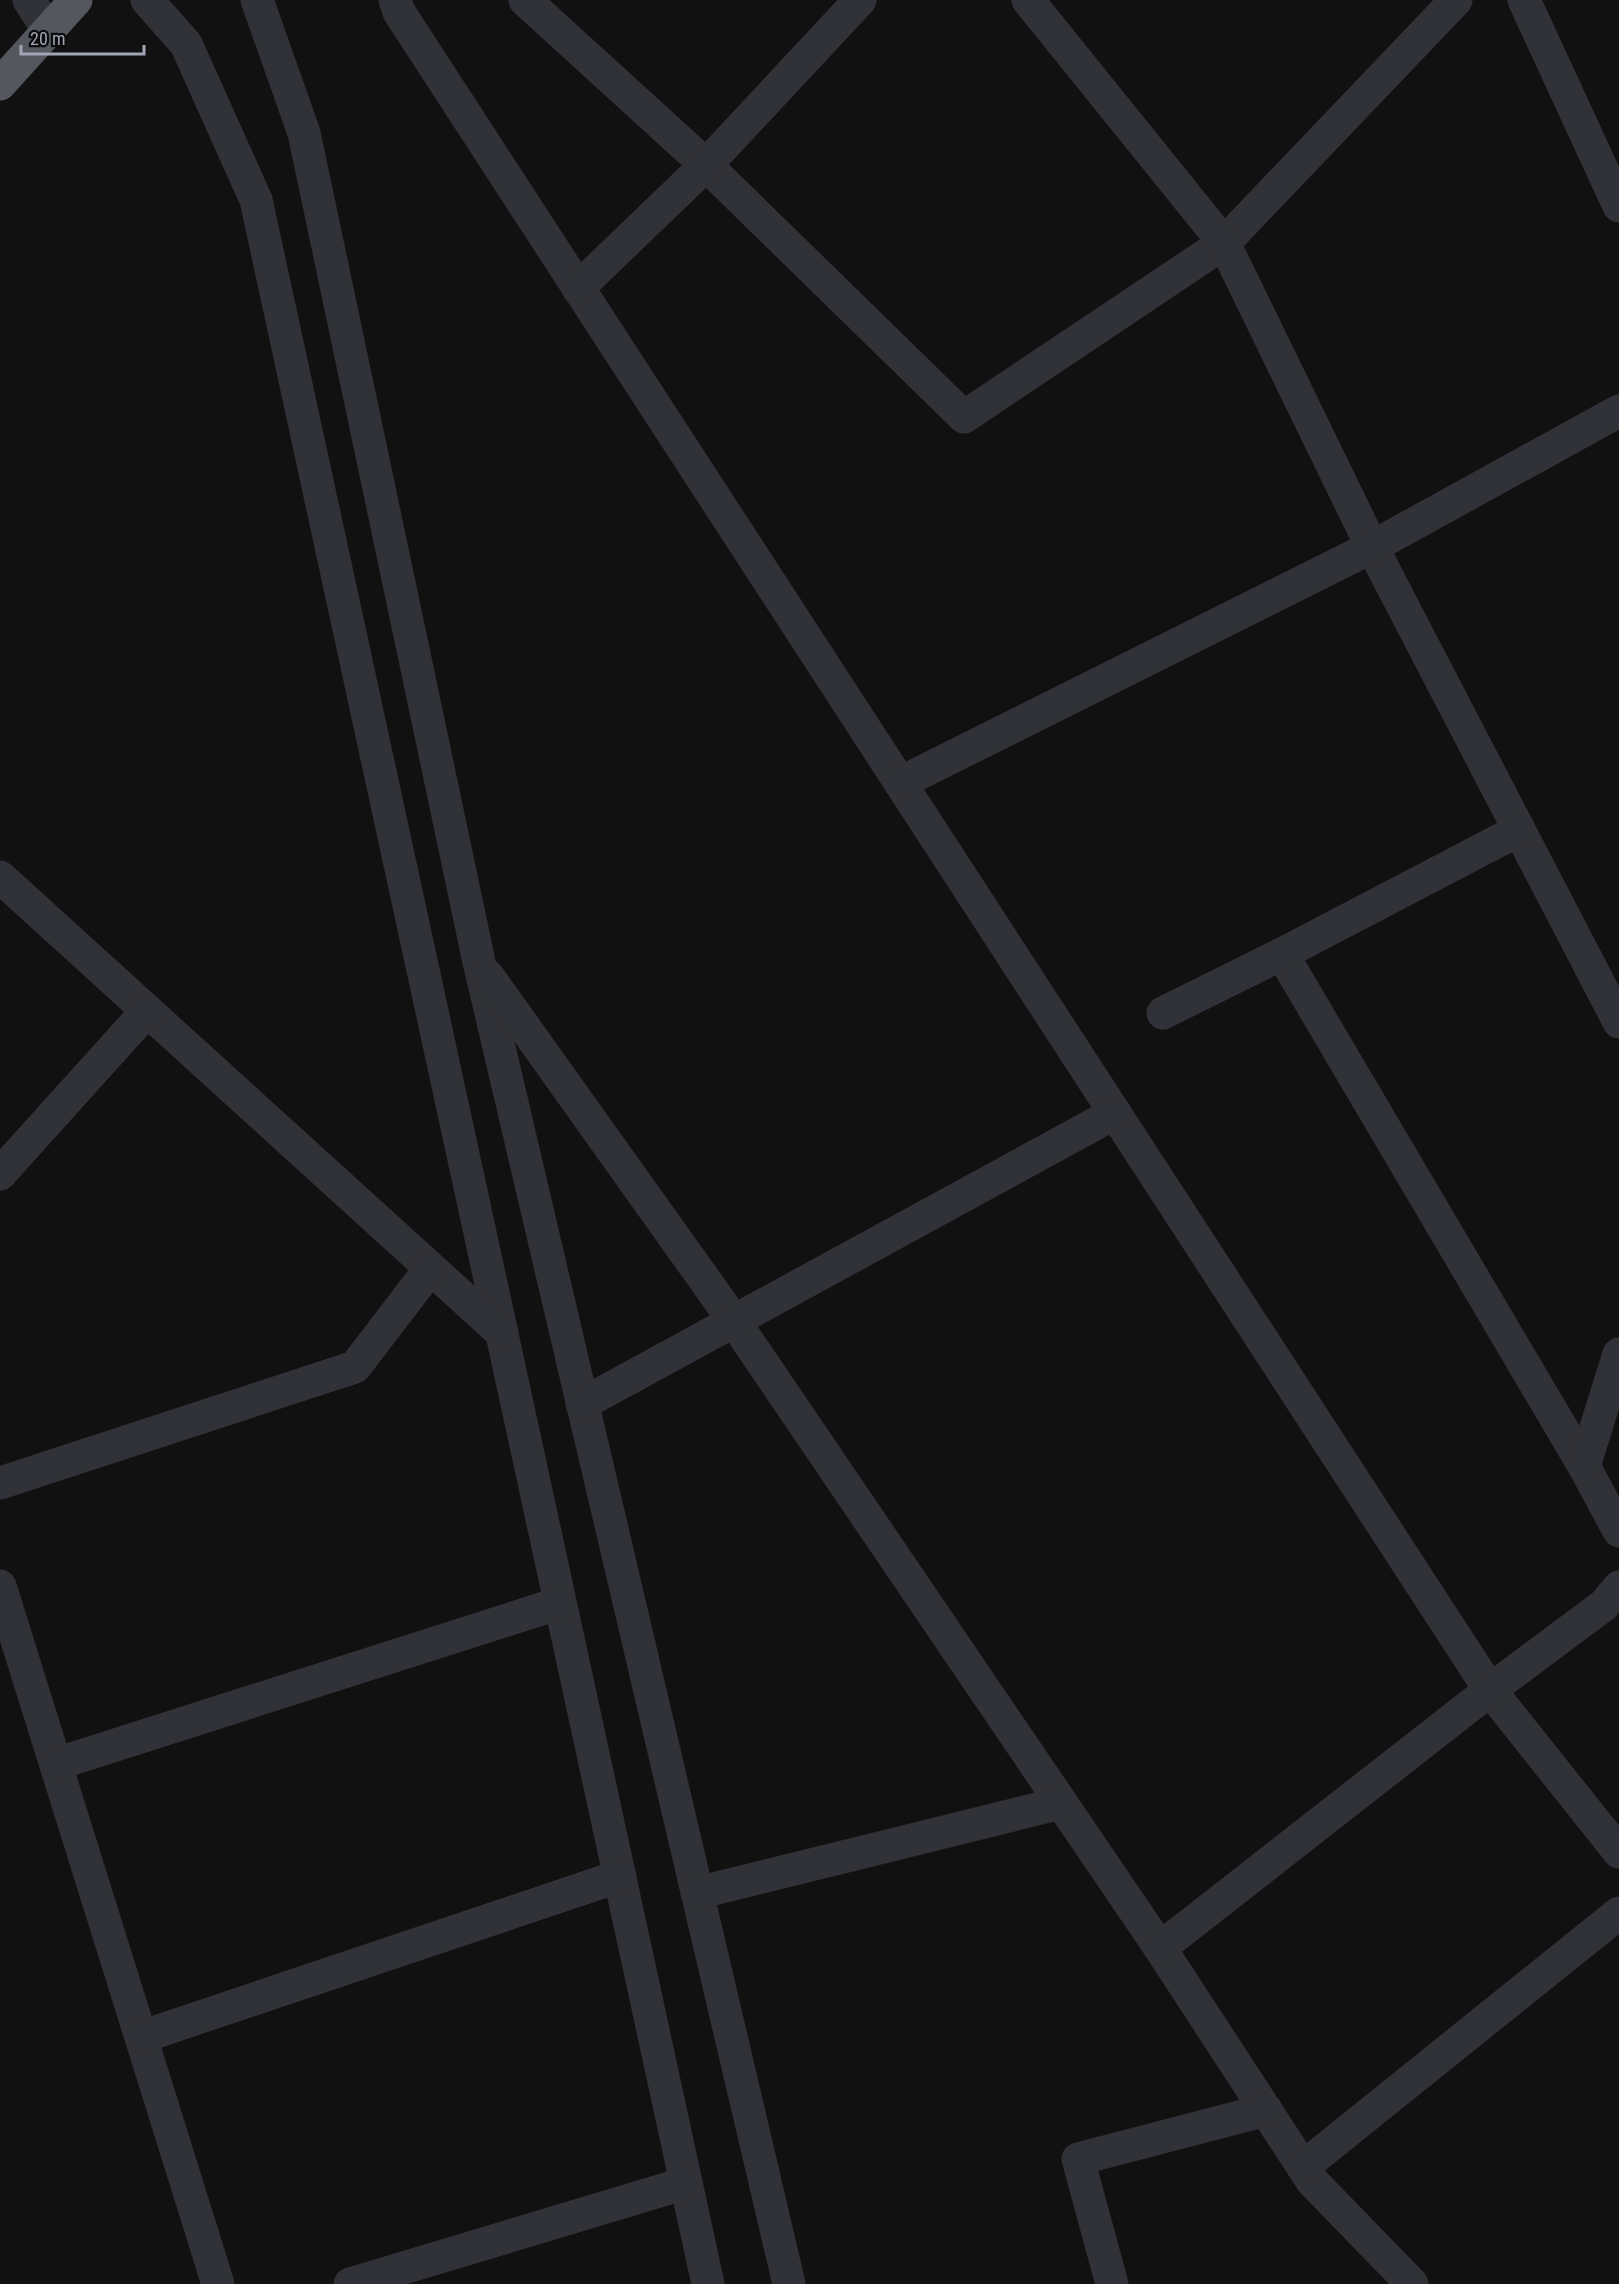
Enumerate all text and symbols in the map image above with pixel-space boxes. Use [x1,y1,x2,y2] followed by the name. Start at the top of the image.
[21,18,144,56] scale bar
[30,28,65,49] text: 20 m

